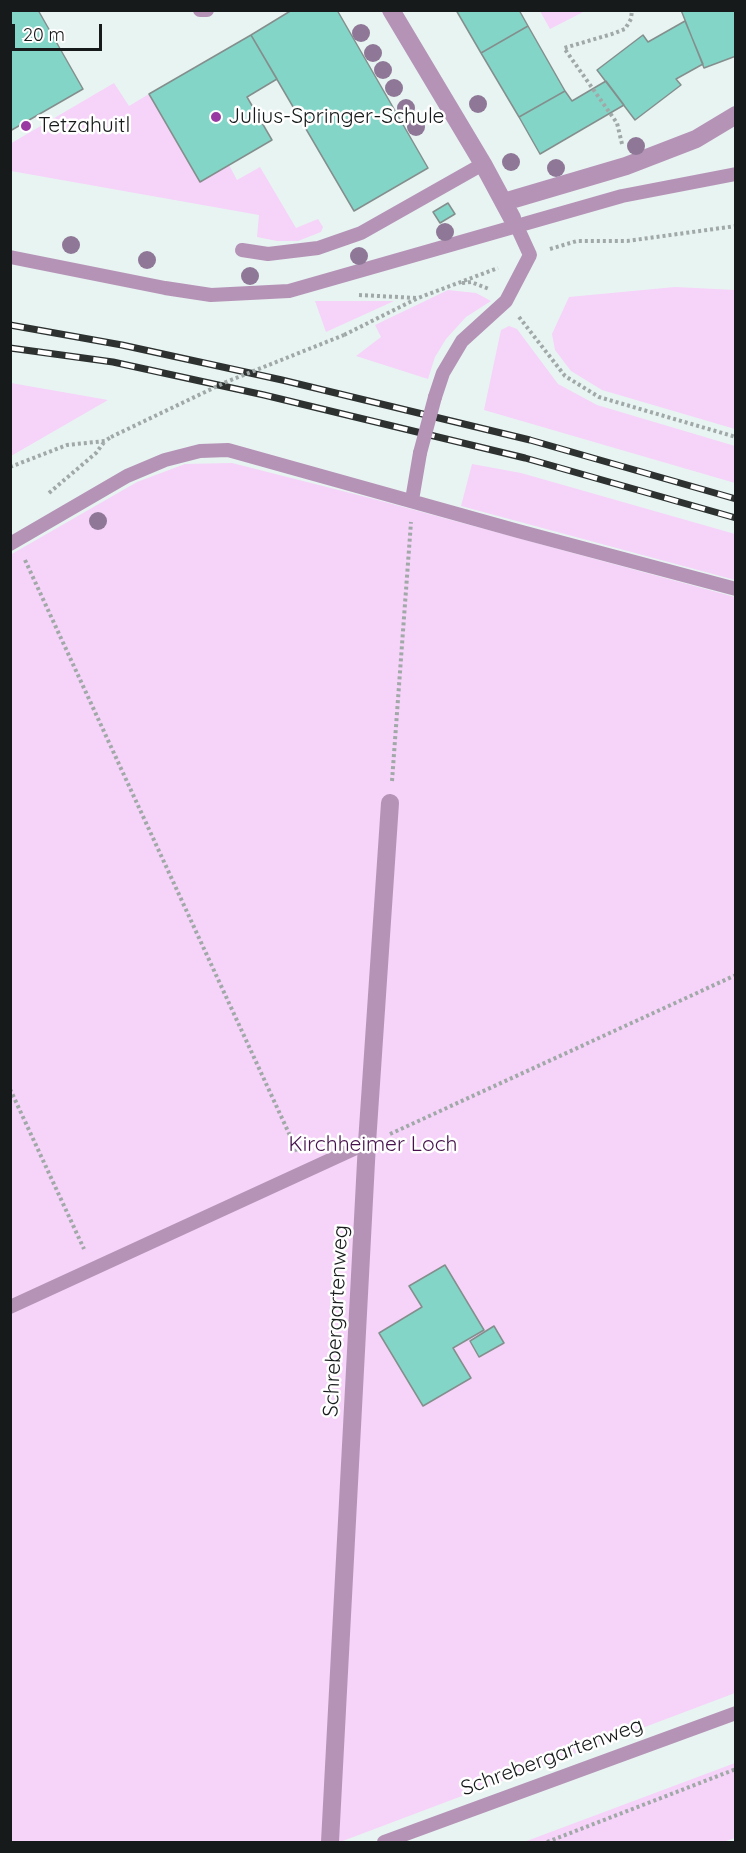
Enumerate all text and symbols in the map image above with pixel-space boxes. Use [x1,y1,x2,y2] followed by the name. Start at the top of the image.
[15,12,105,50] scale bar
[23,23,65,46] text: 20 m
[228,104,444,130] place label: Julius-Springer-Schule
[209,110,223,124] marker: Julius-Springer-Schule
[38,113,130,139] place label: Tetzahuitl
[19,119,33,133] marker: Tetzahuitl
[289,1132,457,1158] park label: Kirchheimer Loch
[318,1225,354,1417] street label: Schrebergartenweg
[458,1712,646,1802] street label: Schrebergartenweg

